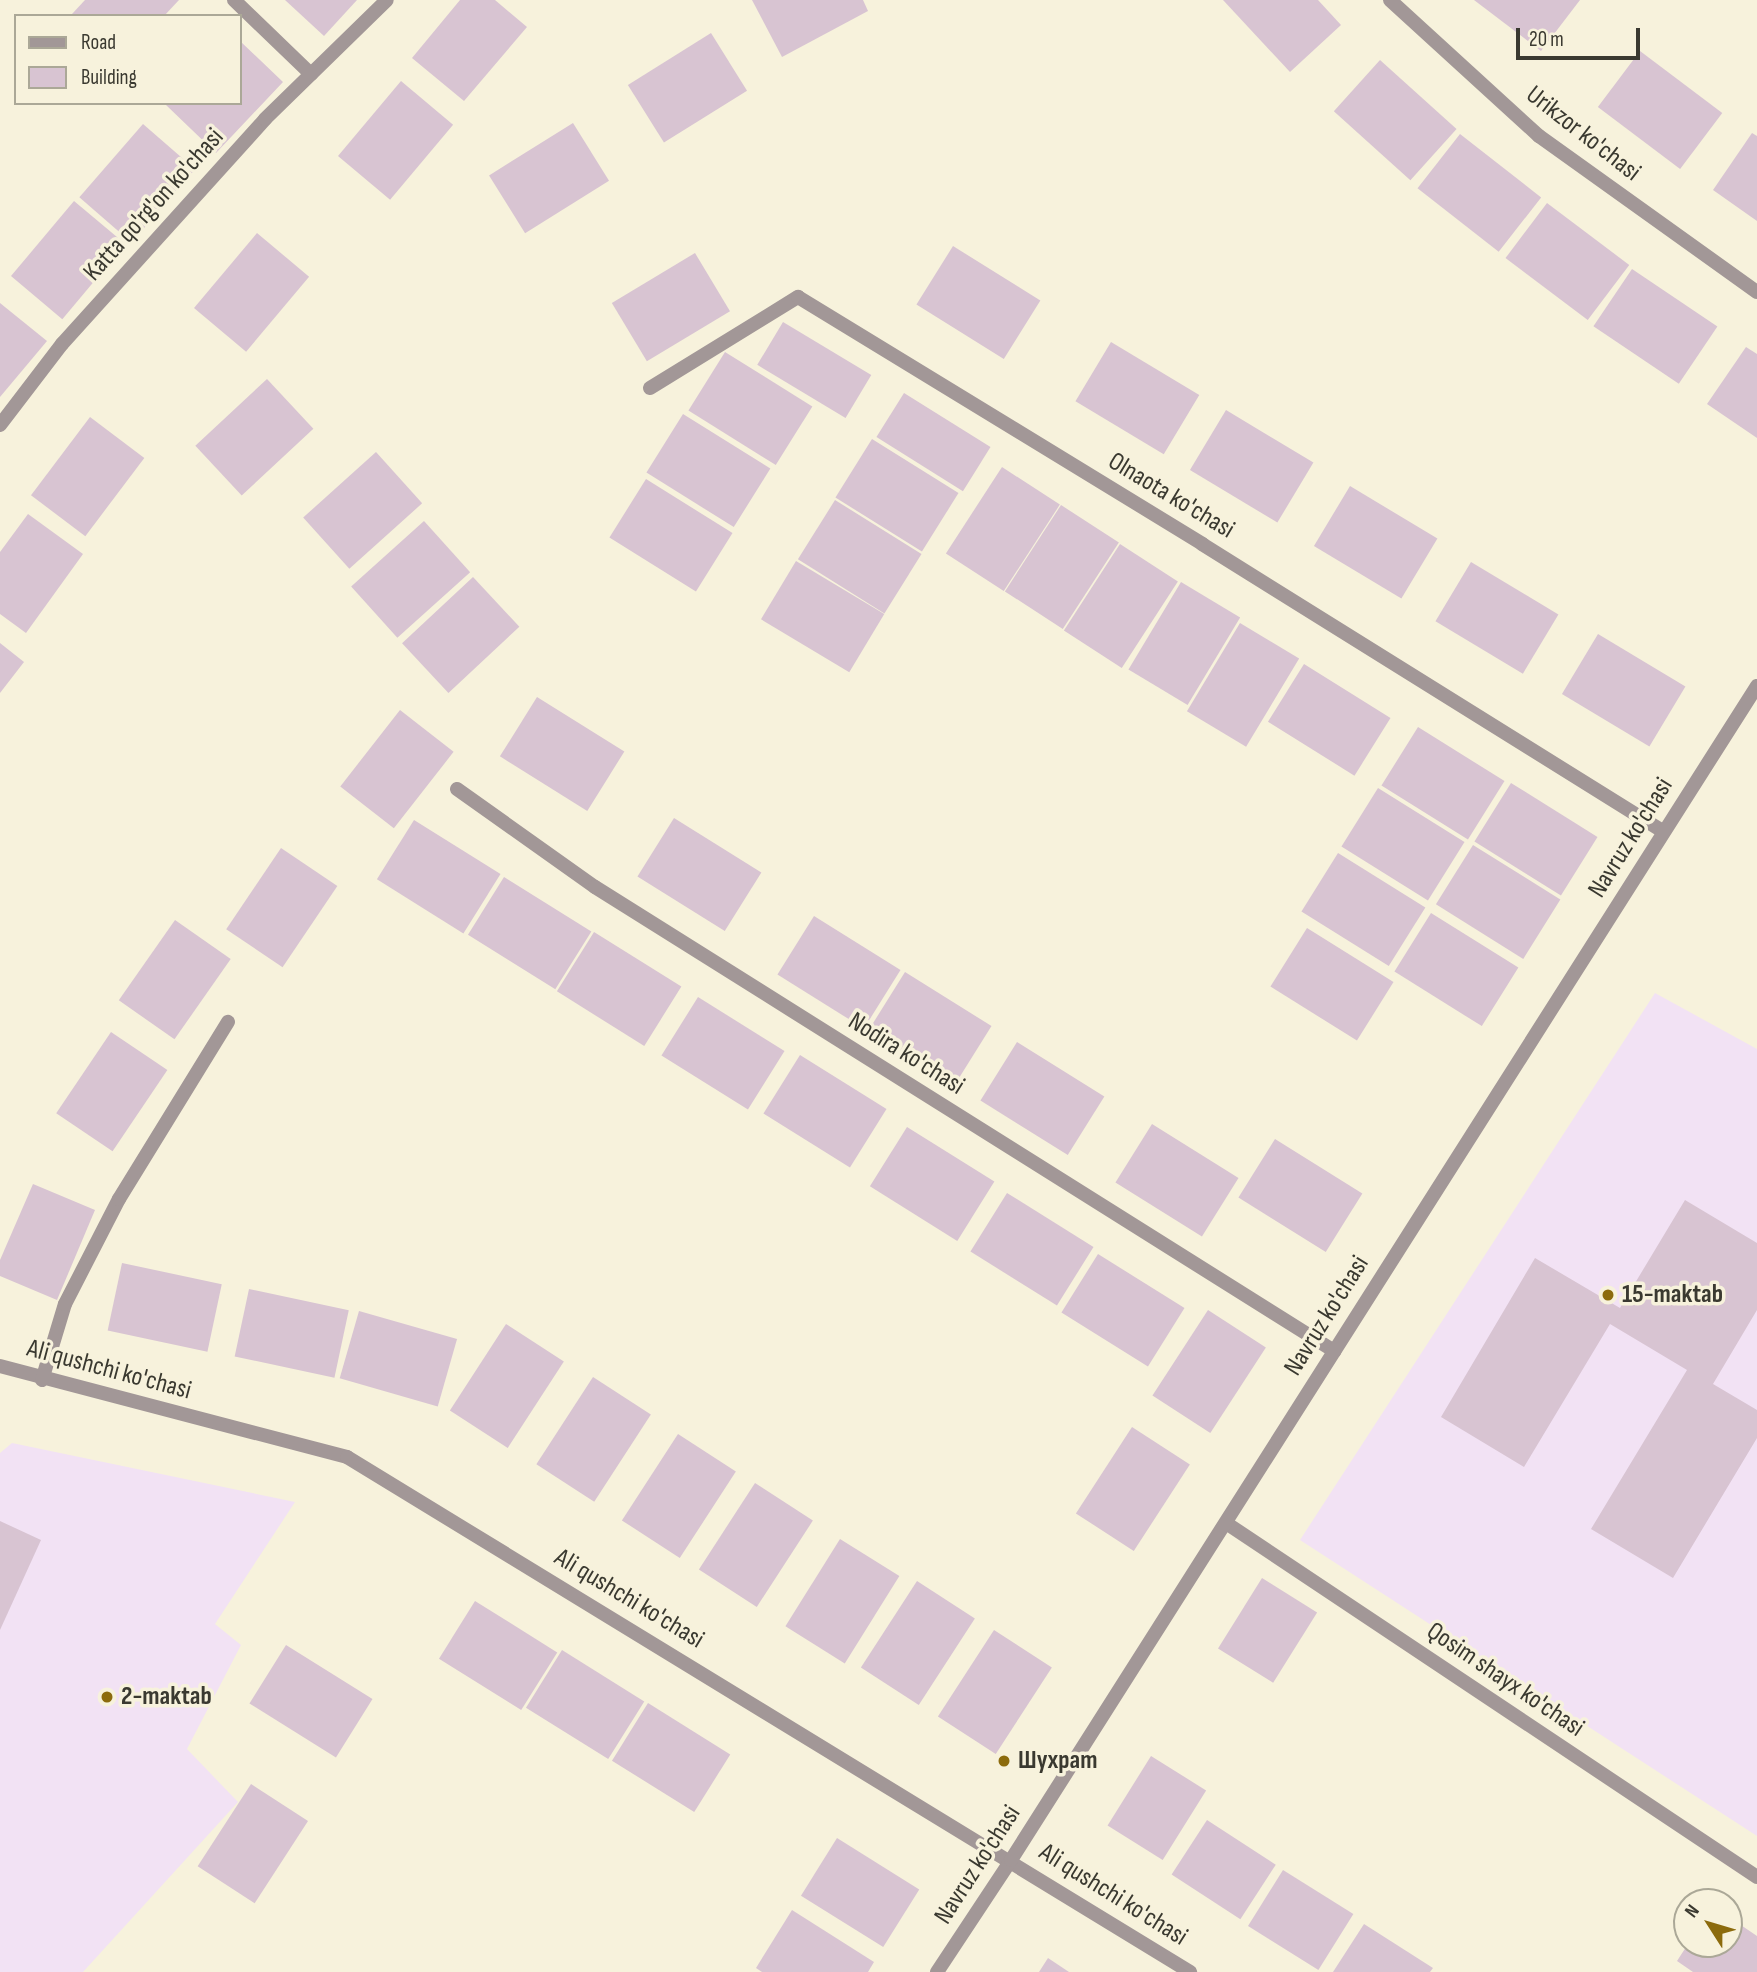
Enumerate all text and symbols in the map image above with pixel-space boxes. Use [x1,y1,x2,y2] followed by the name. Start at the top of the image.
[14,14,242,105] legend
[1519,14,1643,58] scale bar
[1529,27,1564,52] text: 20 m
[81,30,116,55] text: Road
[81,65,137,90] text: Building
[1520,80,1646,188] street label: Urikzor ko'chasi
[77,122,231,288] street label: Katta qo'rg'on ko'chasi
[1102,446,1240,546] street label: Olnaota ko'chasi
[1582,772,1680,904] street label: Navruz ko'chasi
[842,1006,970,1102] street label: Nodira ko'chasi
[1278,1250,1376,1382] street label: Navruz ko'chasi
[1622,1279,1723,1311] place label: 15-maktab
[1600,1287,1616,1303] marker: 15-maktab
[24,1333,194,1407] street label: Ali qushchi ko'chasi
[549,1542,709,1656] street label: Ali qushchi ko'chasi
[1420,1616,1590,1744] street label: Qosim shayx ko'chasi
[121,1681,212,1713] place label: 2-maktab
[99,1689,115,1705] marker: 2-maktab
[1018,1745,1097,1777] place label: Шухрат
[996,1753,1012,1769] marker: Шухрат
[928,1800,1028,1930] street label: Navruz ko'chasi
[1033,1837,1193,1953] street label: Ali qushchi ko'chasi
[1673,1888,1743,1958] north arrow
[1680,1900,1705,1922] text: N

